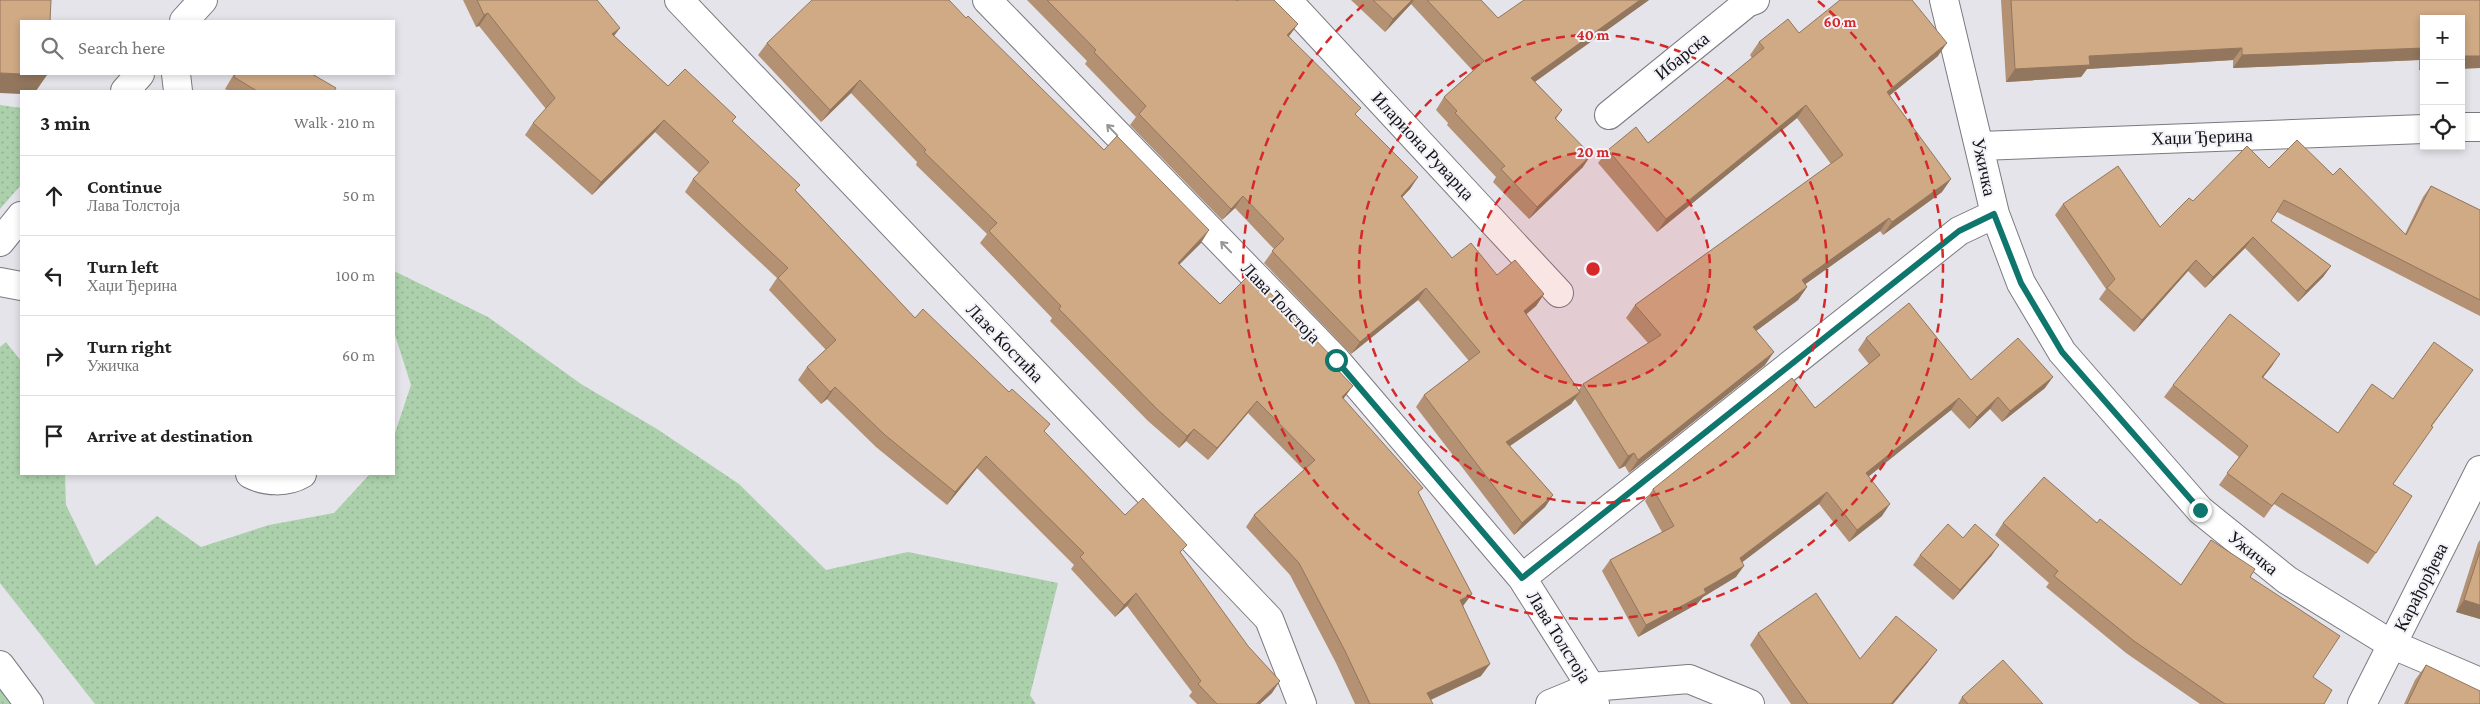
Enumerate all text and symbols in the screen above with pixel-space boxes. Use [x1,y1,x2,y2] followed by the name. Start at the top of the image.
[1824,14,1857,30] text: 60 m
[2420,15,2465,150] map controls
[2420,15,2465,60] button: +
[20,20,395,75] search box
[1577,27,1610,43] text: 40 m
[1651,28,1713,84] street label: Ибарска
[38,34,66,62] icon: search
[78,37,165,58] text: Search here
[2420,60,2465,105] button: −
[1368,88,1478,204] street label: Илариона Руварца
[2420,105,2465,150] button: locate
[40,111,90,135] text: 3 min
[294,114,375,131] text: Walk · 210 m
[1106,124,1119,136] one-way arrow
[2151,125,2253,149] street label: Хаџи Ђерина
[1968,136,2000,198] street label: Ужичка
[1577,144,1609,160] text: 20 m
[87,176,162,197] text: Continue
[40,182,68,210] icon: ahead
[343,187,375,204] text: 50 m
[87,197,180,214] text: Лава Толстоја
[1220,241,1232,253] one-way arrow
[87,256,159,277] text: Turn left
[1237,258,1325,348] street label: Лава Толстоја
[1584,260,1602,278] centre of rings
[40,262,68,290] icon: left
[336,267,375,284] text: 100 m
[87,277,177,294] text: Хаџи Ђерина
[962,299,1048,387] street label: Лазе Костића
[87,336,172,357] text: Turn right
[40,342,68,370] icon: right
[342,347,375,364] text: 60 m
[1325,349,1348,372] route start
[87,357,139,374] text: Ужичка
[40,422,68,450] icon: arrive
[87,425,253,446] text: Arrive at destination
[2189,499,2212,522] route end
[2224,527,2282,579] street label: Ужичка
[2390,540,2452,634] street label: Карађорђева
[1523,587,1595,687] street label: Лава Толстоја

